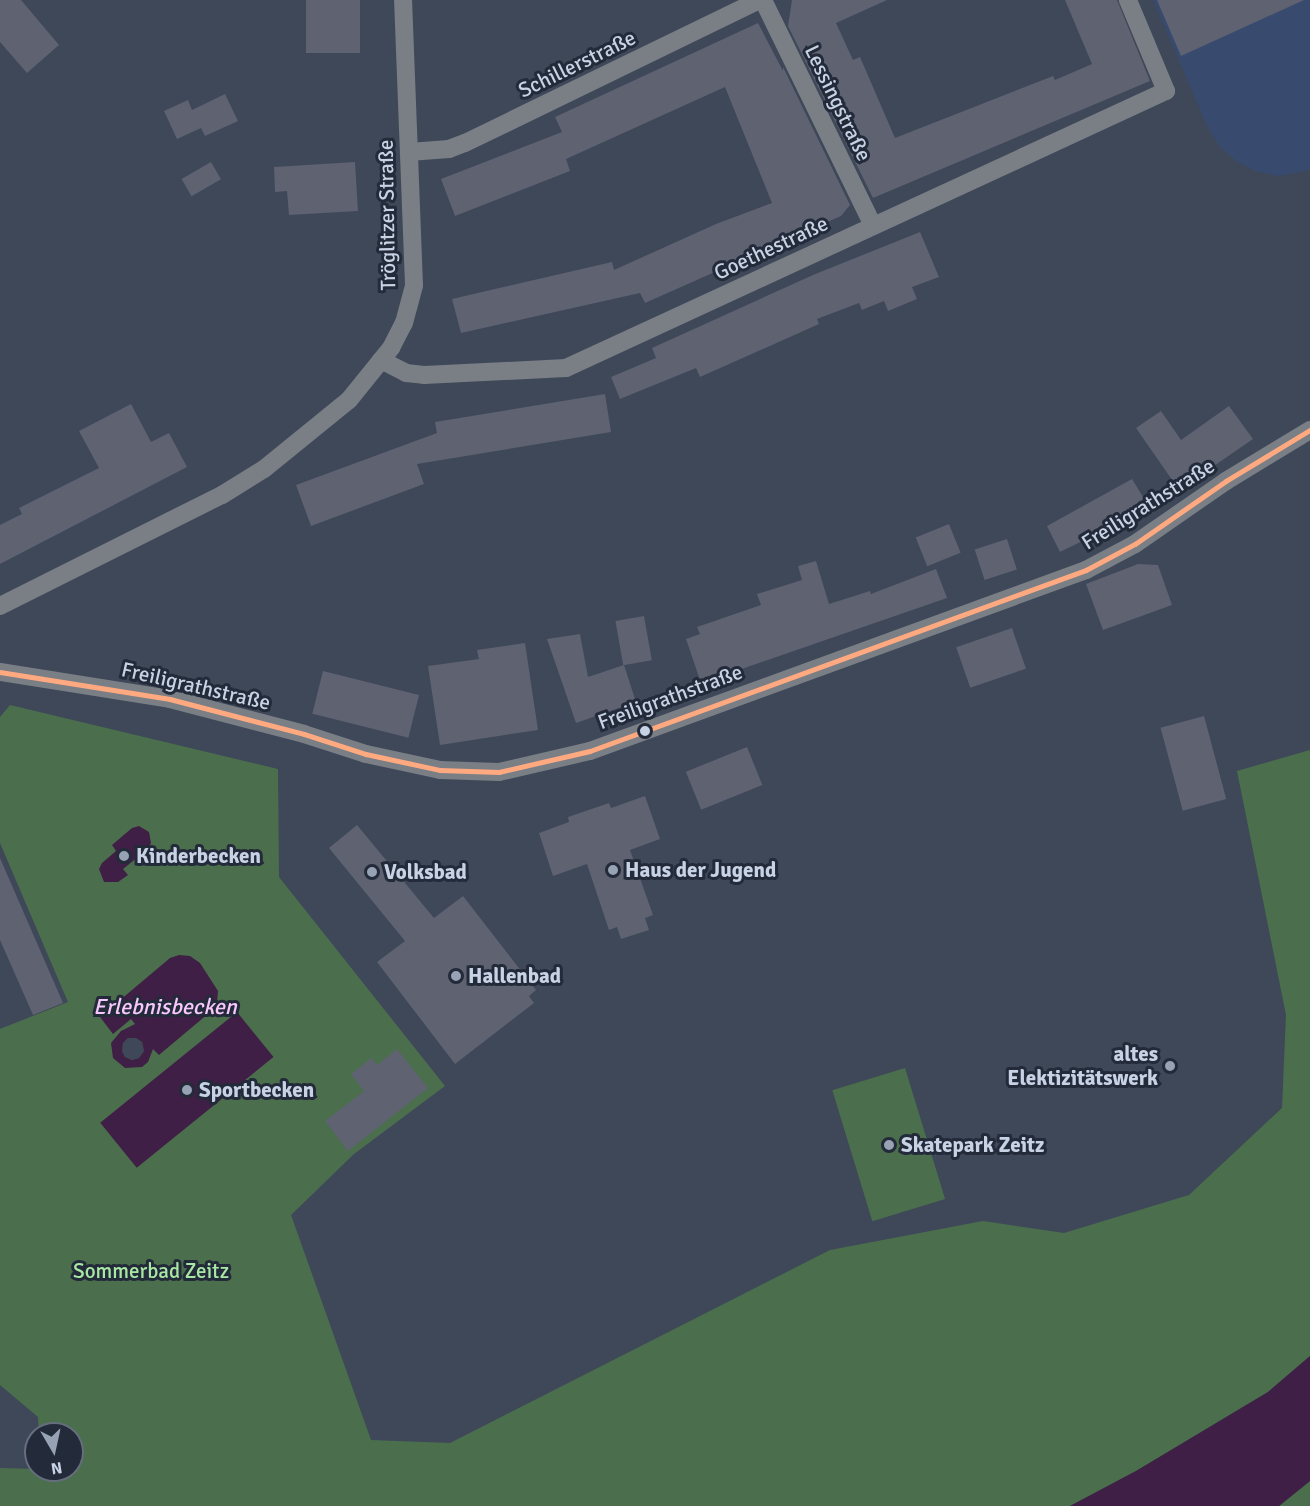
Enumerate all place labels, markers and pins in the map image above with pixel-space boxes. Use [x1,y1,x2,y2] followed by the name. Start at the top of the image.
[639,725,651,737] unlabelled marker
[136,843,261,869] place label: Kinderbecken
[117,849,131,863] marker: Kinderbecken
[625,857,776,883] place label: Haus der Jugend
[384,859,467,885] place label: Volksbad
[606,863,620,877] marker: Haus der Jugend
[365,865,379,879] marker: Volksbad
[468,963,561,989] place label: Hallenbad
[449,969,463,983] marker: Hallenbad
[1007,1041,1158,1091] place label: altes Elektizitätswerk
[1163,1059,1177,1073] marker: altes Elektizitätswerk
[199,1077,314,1103] place label: Sportbecken
[180,1083,194,1097] marker: Sportbecken
[901,1132,1045,1158] place label: Skatepark Zeitz
[882,1138,896,1152] marker: Skatepark Zeitz

